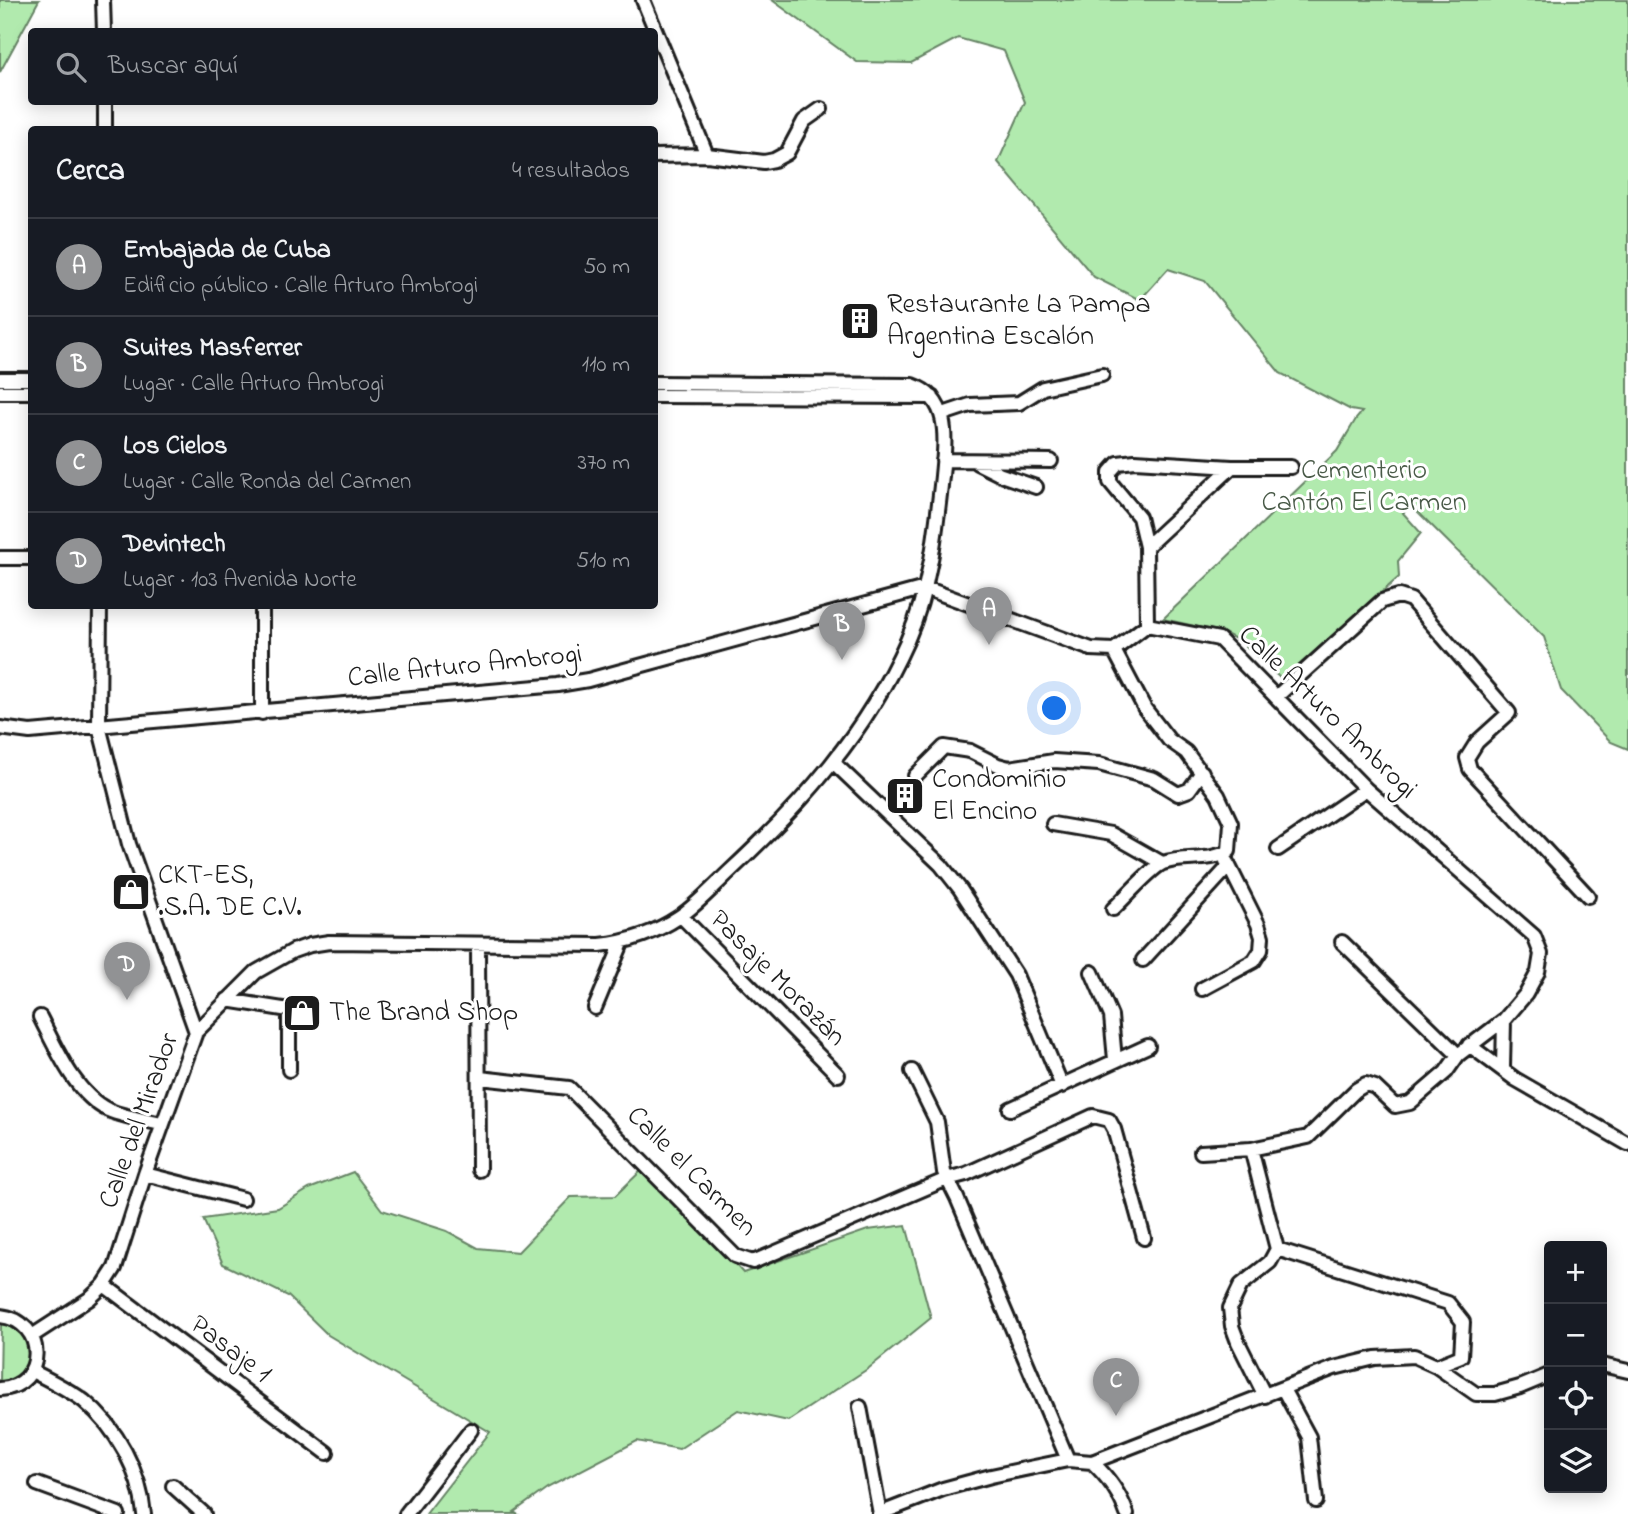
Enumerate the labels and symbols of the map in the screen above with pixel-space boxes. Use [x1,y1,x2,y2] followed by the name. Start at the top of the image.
[887,285,1151,358] place label: Restaurante La Pampa Argentina Escalón
[839,300,881,342] building icon: Restaurante La Pampa Argentina Escalón
[1262,451,1467,524] park label: Cementerio Cantón El Carmen
[966,587,1012,645] pin: A
[819,602,865,660] pin: B
[1228,616,1426,810] street label: Calle Arturo Ambrogi
[346,634,584,700] street label: Calle Arturo Ambrogi
[1037,691,1071,725] your location
[932,760,1066,833] place label: Condominio El Encino
[884,775,926,817] building icon: Condominio El Encino
[158,856,302,929] place label: CKT-ES, .S.A. DE C.V.
[110,871,152,913] shop icon: CKT-ES, .S.A. DE C.V.
[699,901,855,1057] street label: Pasaje Morazán
[104,942,150,1000] pin: D
[281,992,323,1034] shop icon: The Brand Shop
[329,993,518,1034] place label: The Brand Shop
[89,1027,191,1215] street label: Calle del Mirador
[616,1097,766,1247] street label: Calle el Carmen
[180,1306,280,1394] street label: Pasaje 1
[1093,1358,1139,1416] pin: C

